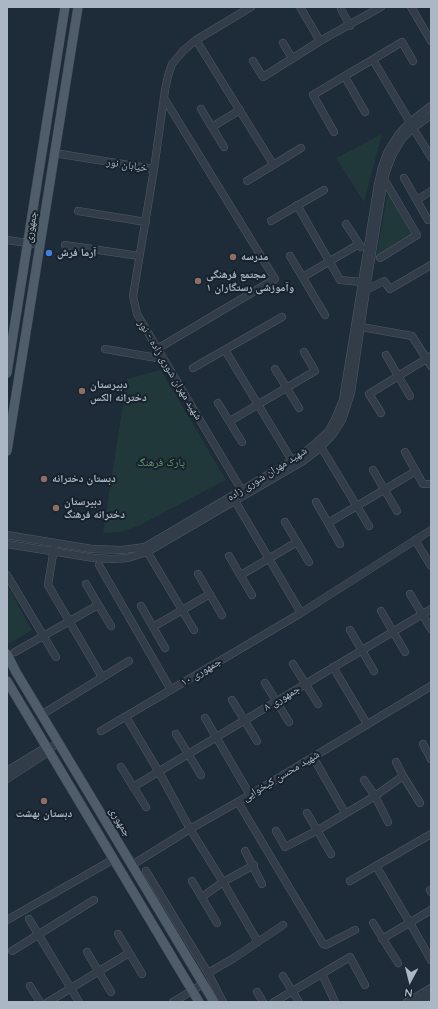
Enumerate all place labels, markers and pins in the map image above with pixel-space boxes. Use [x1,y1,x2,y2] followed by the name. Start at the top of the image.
[57,246,96,260] place label: آرما فرش
[44,248,54,258] marker: آرما فرش
[241,250,269,264] place label: مدرسه
[228,252,238,262] marker: مدرسه
[206,268,294,294] place label: مجتمع فرهنگی وآموزشی رستگاران ۱
[193,276,203,286] marker: مجتمع فرهنگی وآموزشی رستگاران ۱
[90,378,147,404] place label: دبیرستان دخترانه الکس
[77,386,87,396] marker: دبیرستان دخترانه الکس
[52,472,116,486] place label: دبستان دخترانه
[39,474,49,484] marker: دبستان دخترانه
[64,495,125,521] place label: دبیرستان دخترانه فرهنگ
[51,503,61,513] marker: دبیرستان دخترانه فرهنگ
[39,796,49,806] marker: دبستان بهشت
[16,807,72,821] place label: دبستان بهشت

